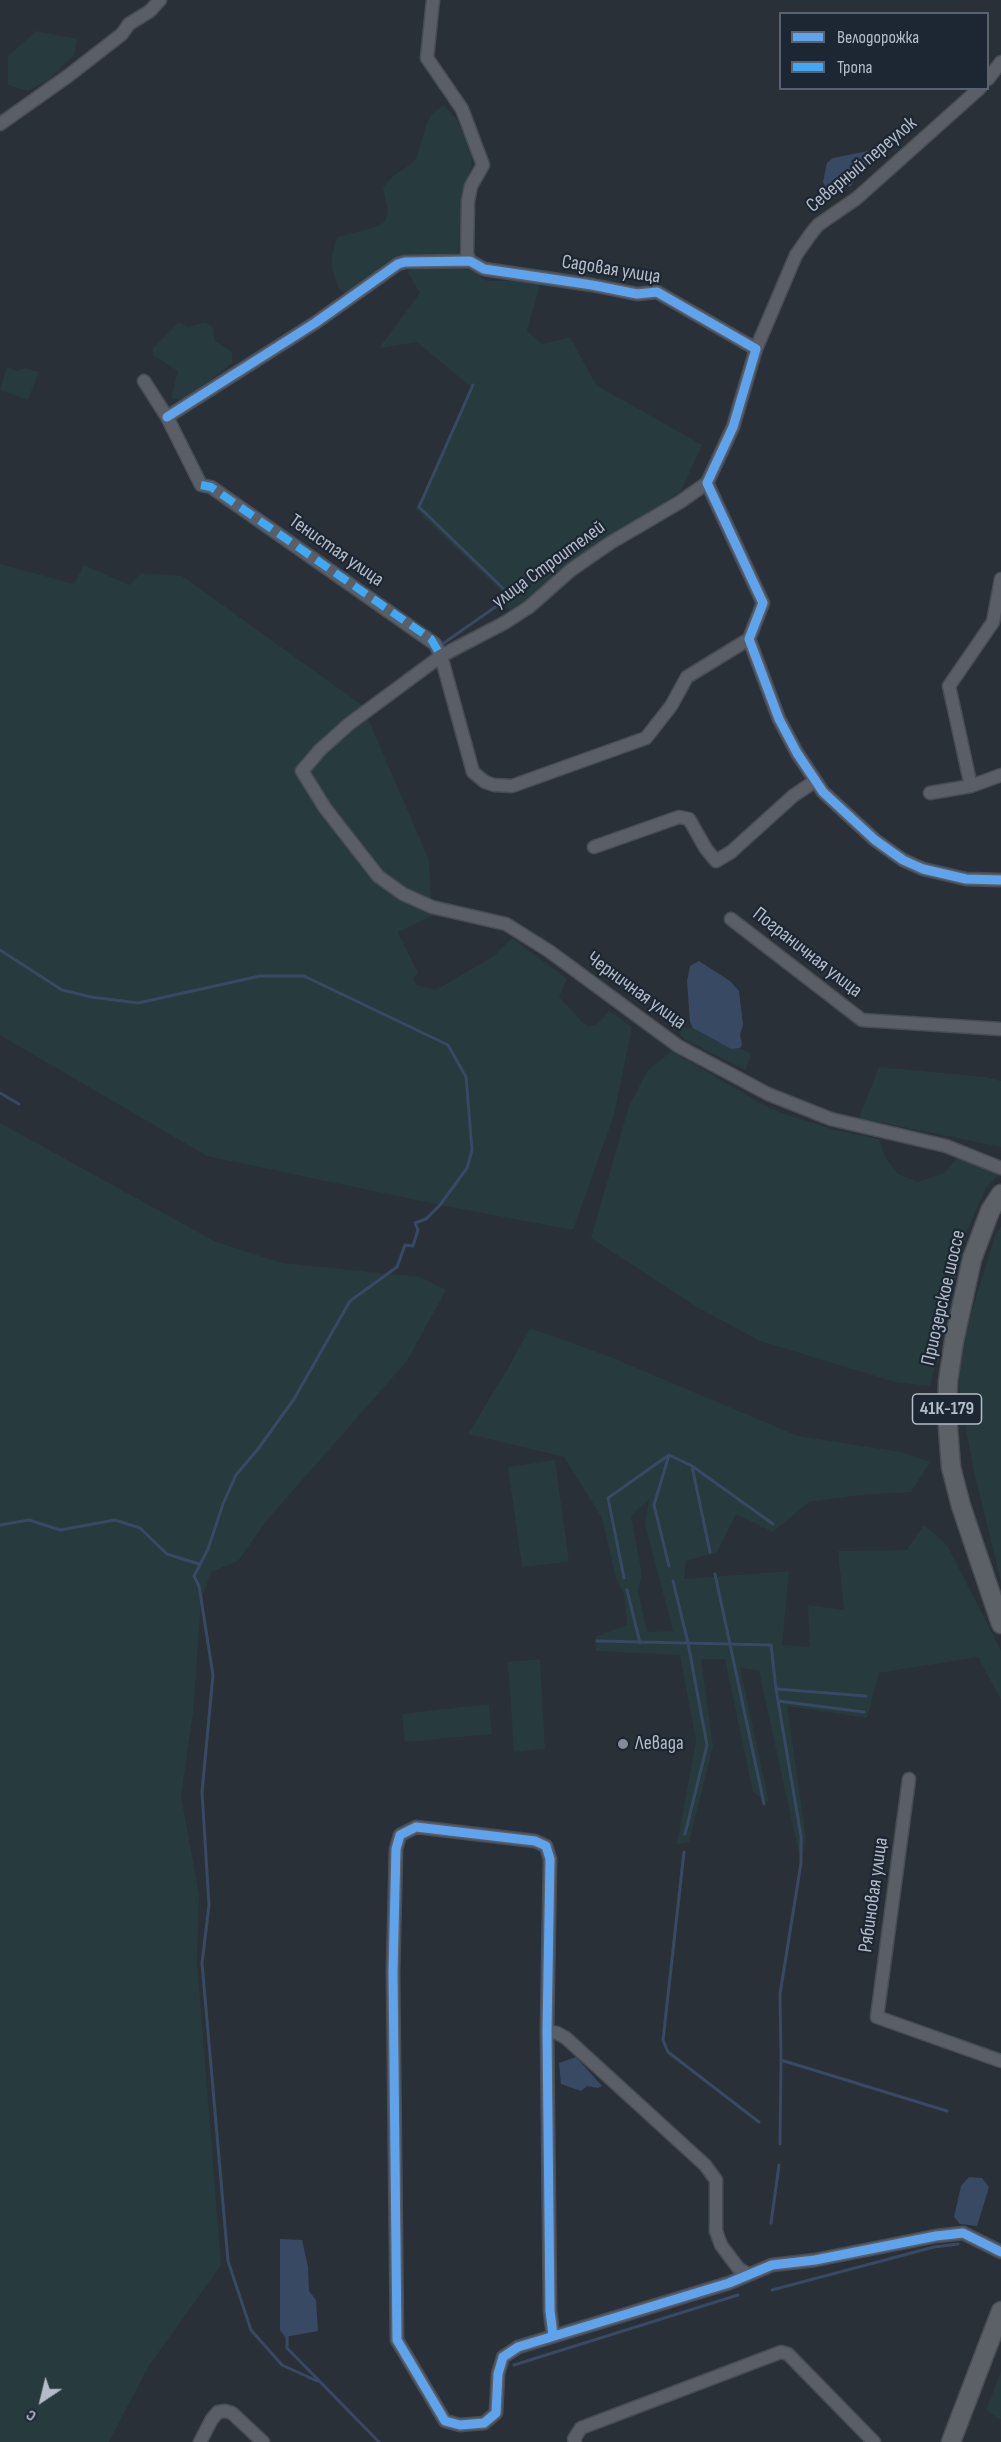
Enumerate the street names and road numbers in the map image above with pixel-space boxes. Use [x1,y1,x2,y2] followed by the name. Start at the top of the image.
[802,112,922,218] street label: Северный переулок
[560,250,662,290] street label: Садовая улица
[284,510,388,592] street label: Тенистая улица
[488,516,610,614] street label: улица Строителей
[747,903,867,1003] street label: Пограничная улица
[582,947,690,1035] street label: Черничная улица
[917,1228,971,1368] street label: Приозерское шоссе
[912,1394,982,1424] road number: 41К-179
[854,1836,894,1954] street label: Рябиновая улица

